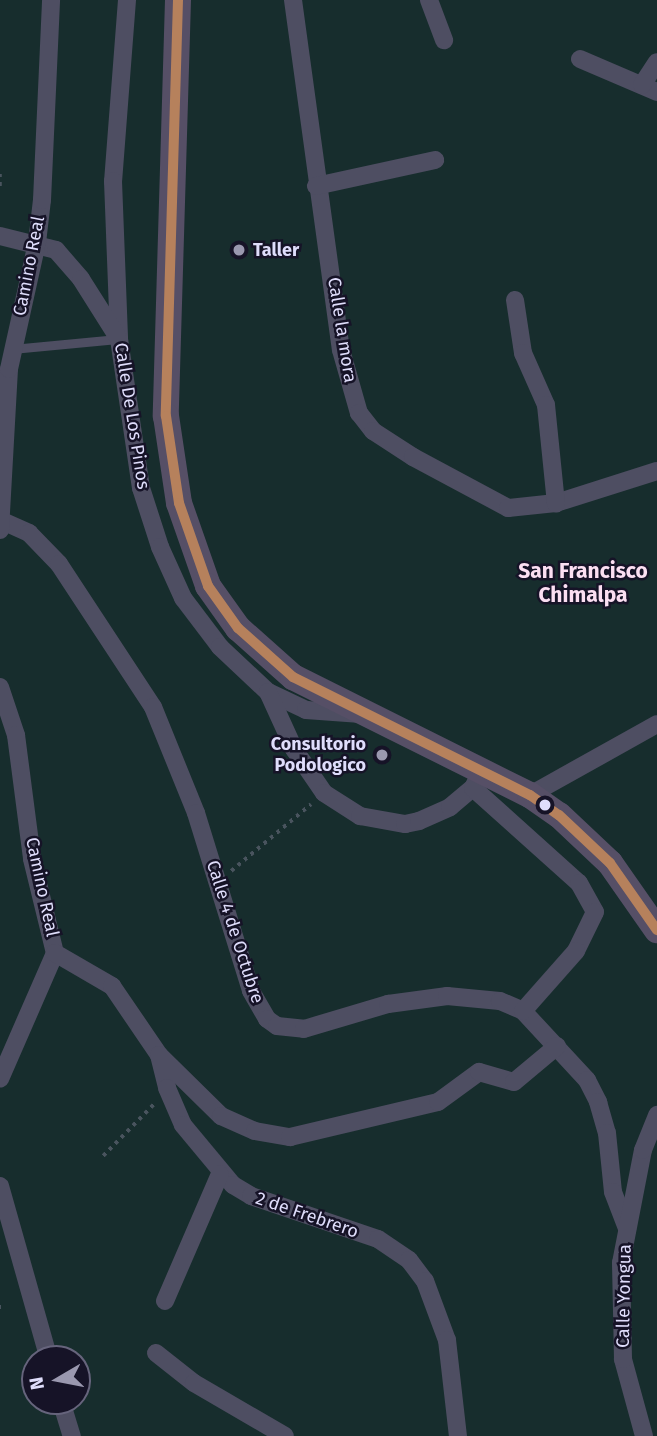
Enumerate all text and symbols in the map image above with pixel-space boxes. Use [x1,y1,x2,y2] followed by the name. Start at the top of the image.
[9,214,49,318] street label: Camino Real
[253,239,299,261] place label: Taller
[231,242,247,258] marker: Taller
[323,276,361,384] street label: Calle la mora
[110,341,154,491] street label: Calle De Los Pinos
[518,558,648,608] district label: San Francisco Chimalpa
[271,734,366,776] place label: Consultorio Podologico
[372,745,392,765] marker: Consultorio Podologico
[538,798,552,812] unlabelled marker
[21,835,63,939] street label: Camino Real
[202,858,268,1006] street label: Calle 4 de Octubre
[253,1187,361,1243] street label: 2 de Frebrero
[612,1244,636,1348] street label: Calle Yongua
[21,1345,91,1415] north arrow
[24,1375,49,1392] text: N

